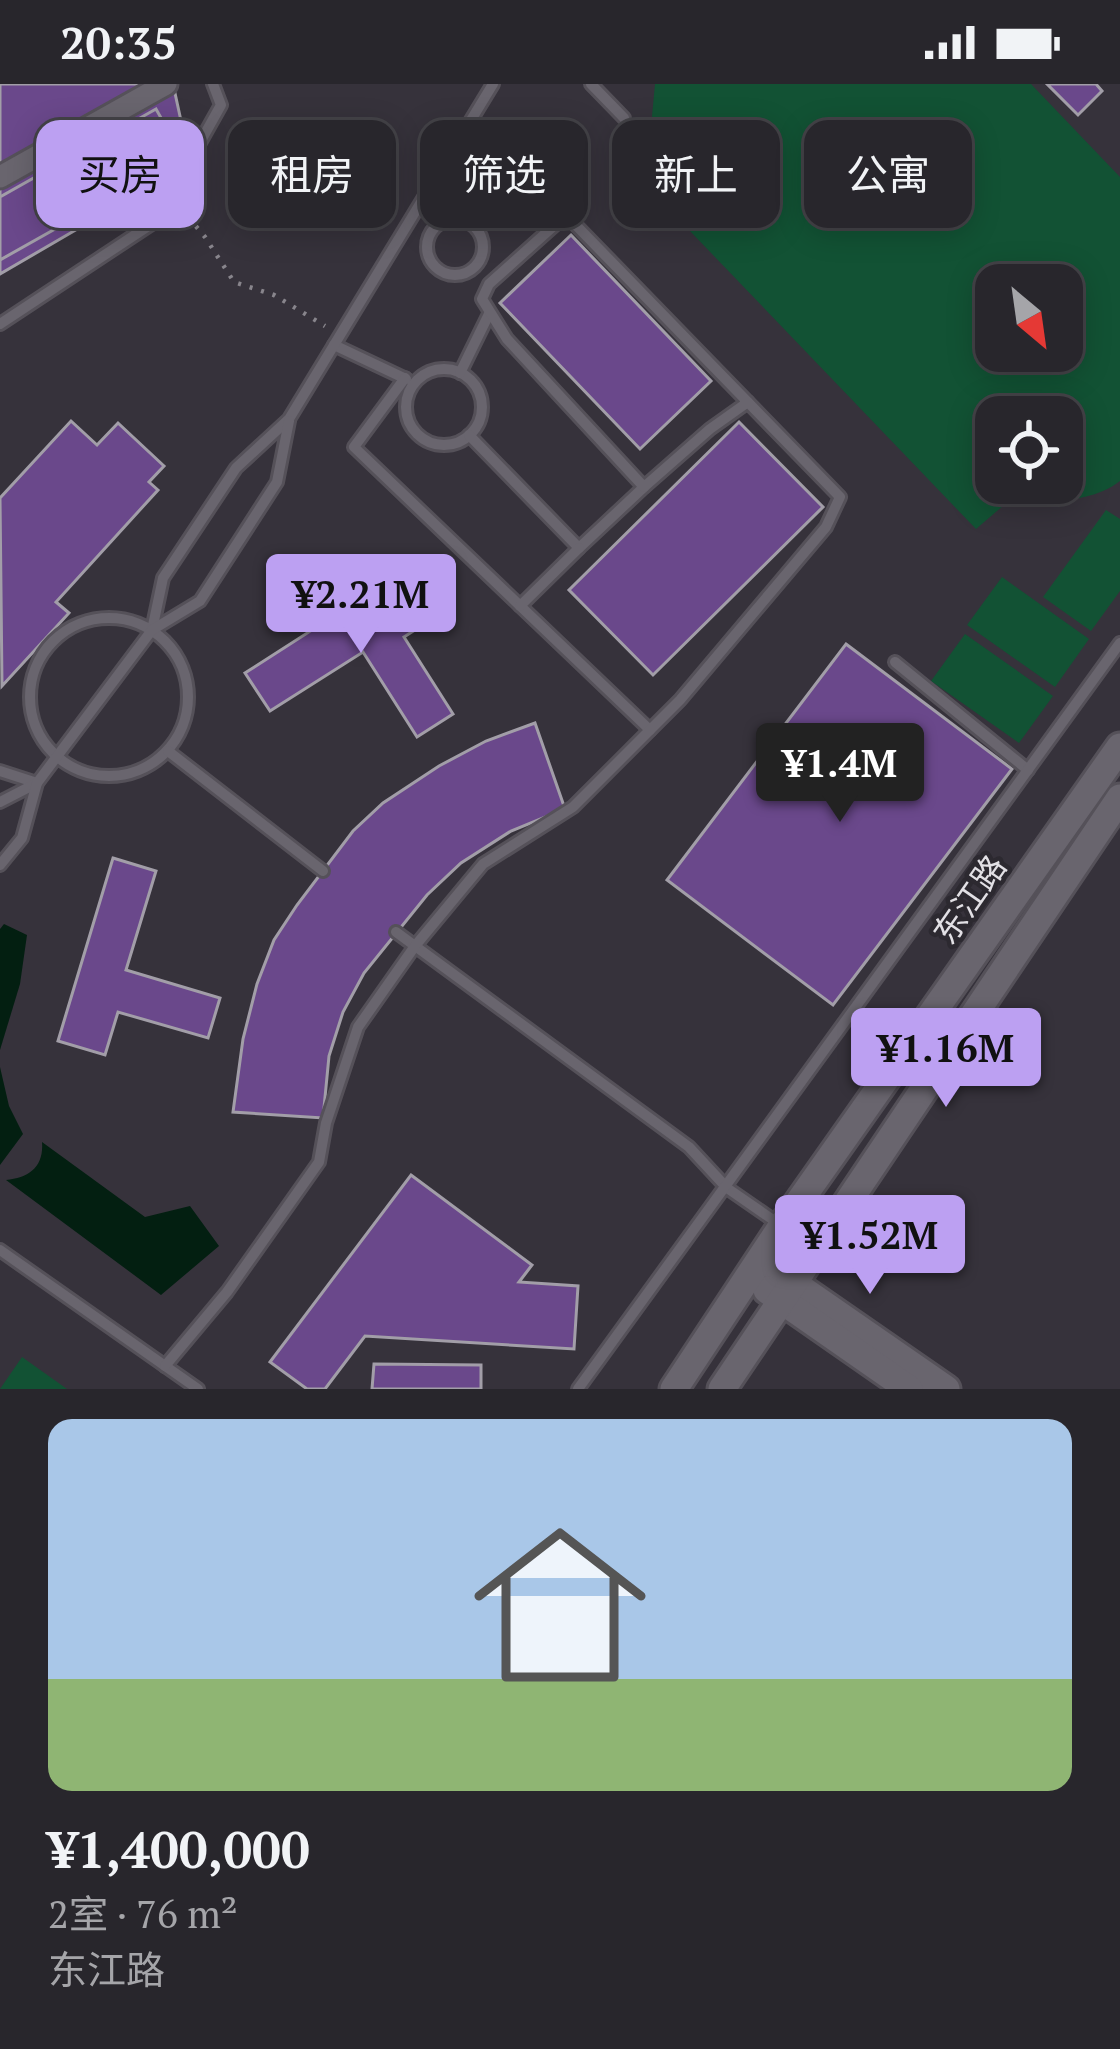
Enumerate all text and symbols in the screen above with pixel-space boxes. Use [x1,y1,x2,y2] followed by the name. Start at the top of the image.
[60,12,177,72] text: 20:35
[36,120,204,228] chip: 买房
[228,120,396,228] chip: 租房
[420,120,588,228] chip: 筛选
[612,120,780,228] chip: 新上
[804,120,972,228] chip: 公寓
[975,264,1083,372] north arrow
[975,264,1083,504] map controls
[975,396,1083,504] button: locate
[263,554,459,656] pin: ¥2.21M
[293,567,429,619] text: ¥2.21M
[756,723,924,825] pin: ¥1.4M
[783,736,897,788] text: ¥1.4M
[923,846,1015,952] street label: 东江路
[848,1008,1044,1110] pin: ¥1.16M
[878,1021,1014,1073] text: ¥1.16M
[772,1195,968,1297] pin: ¥1.52M
[802,1208,938,1260] text: ¥1.52M
[452,1497,668,1713] icon: home
[48,1815,310,1883] text: ¥1,400,000
[48,1887,238,1939] text: 2室 · 76 m²
[48,1943,165,1995] text: 东江路

